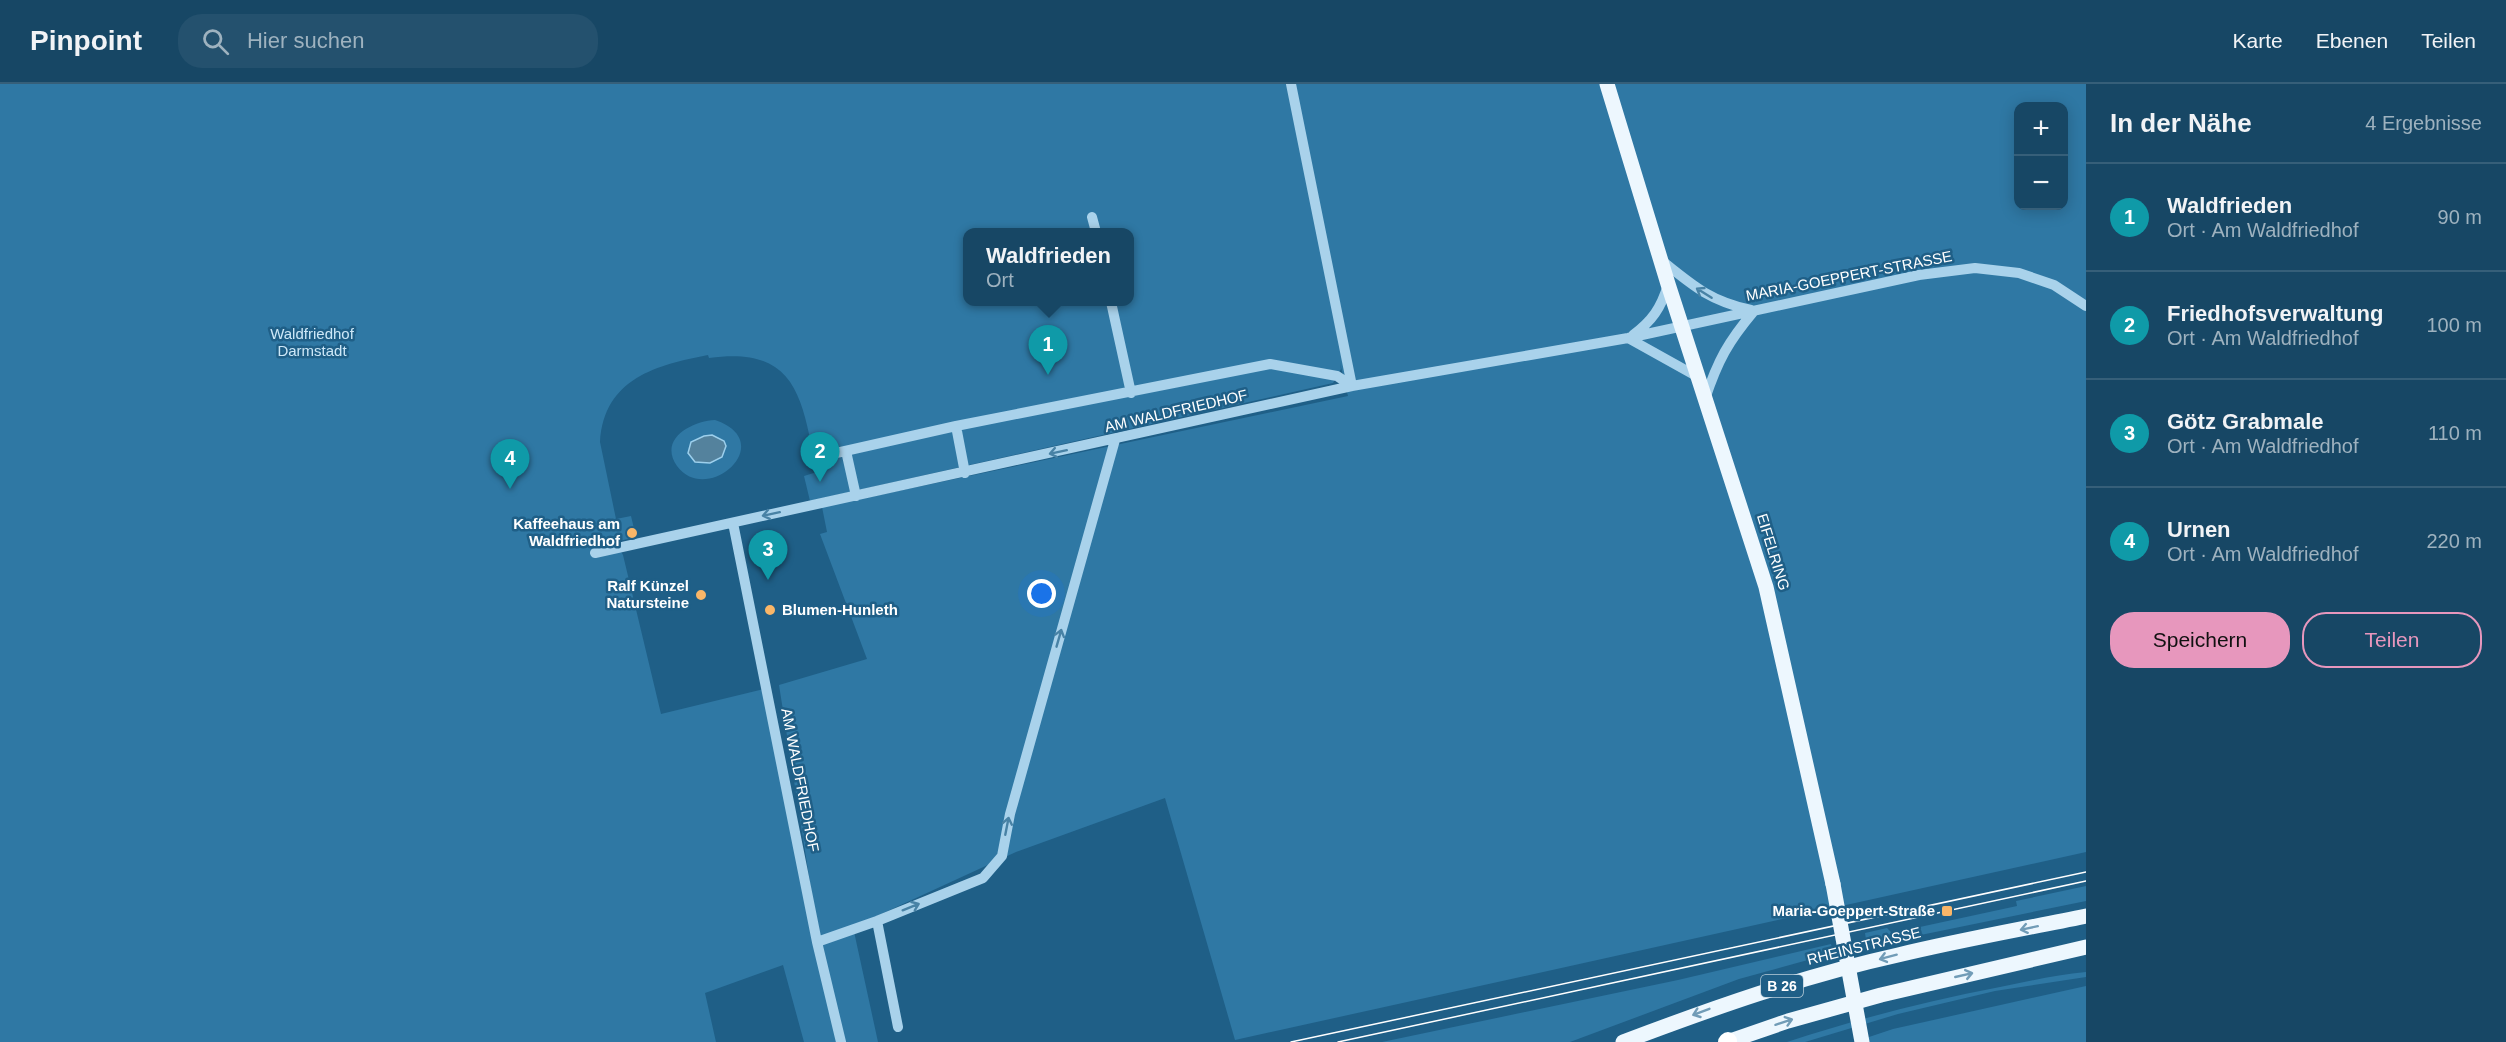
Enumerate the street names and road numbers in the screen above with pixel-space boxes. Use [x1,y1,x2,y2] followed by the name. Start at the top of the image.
[1744,247,1953,304] street label: MARIA-GOEPPERT-STRASSE
[1103,386,1249,435] street label: AM WALDFRIEDHOF
[1754,512,1793,592] street label: EIFELRING
[778,707,823,853] street label: AM WALDFRIEDHOF
[1805,923,1923,968] street label: RHEINSTRASSE
[1761,975,1803,997] road number: B 26

